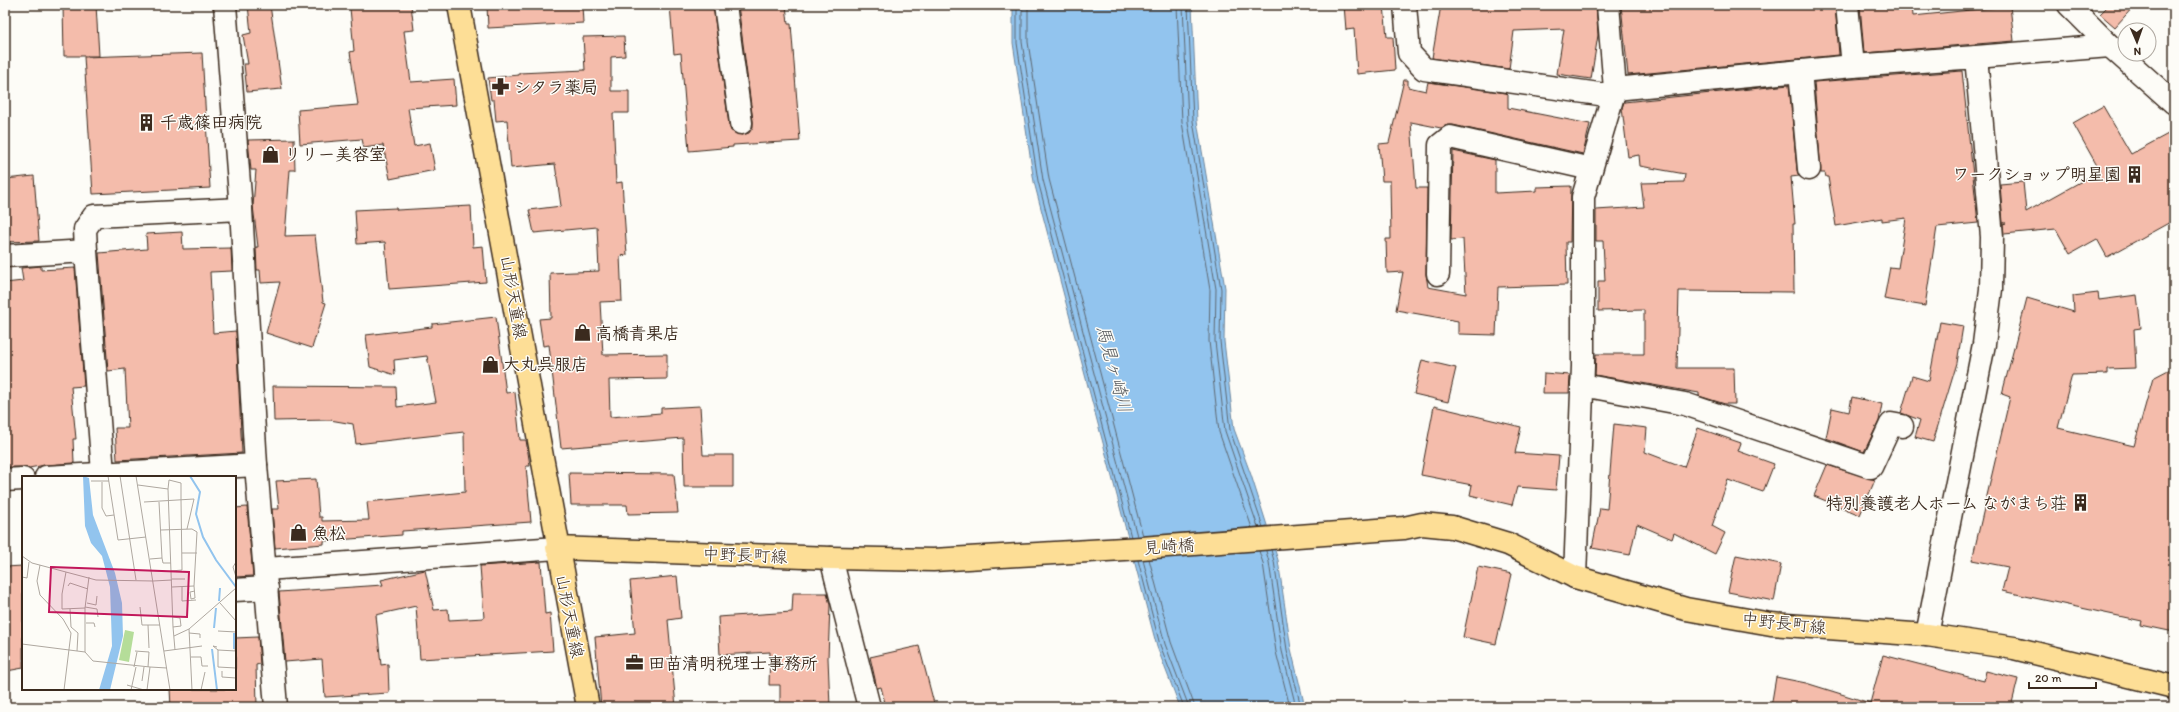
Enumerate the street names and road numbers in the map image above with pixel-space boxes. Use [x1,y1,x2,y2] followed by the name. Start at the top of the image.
[497,253,531,341] street label: 山形天童線
[1143,534,1195,558] street label: 見崎橋
[702,544,788,566] street label: 中野長町線
[552,572,588,660] street label: 山形天童線
[1741,609,1827,637] street label: 中野長町線

